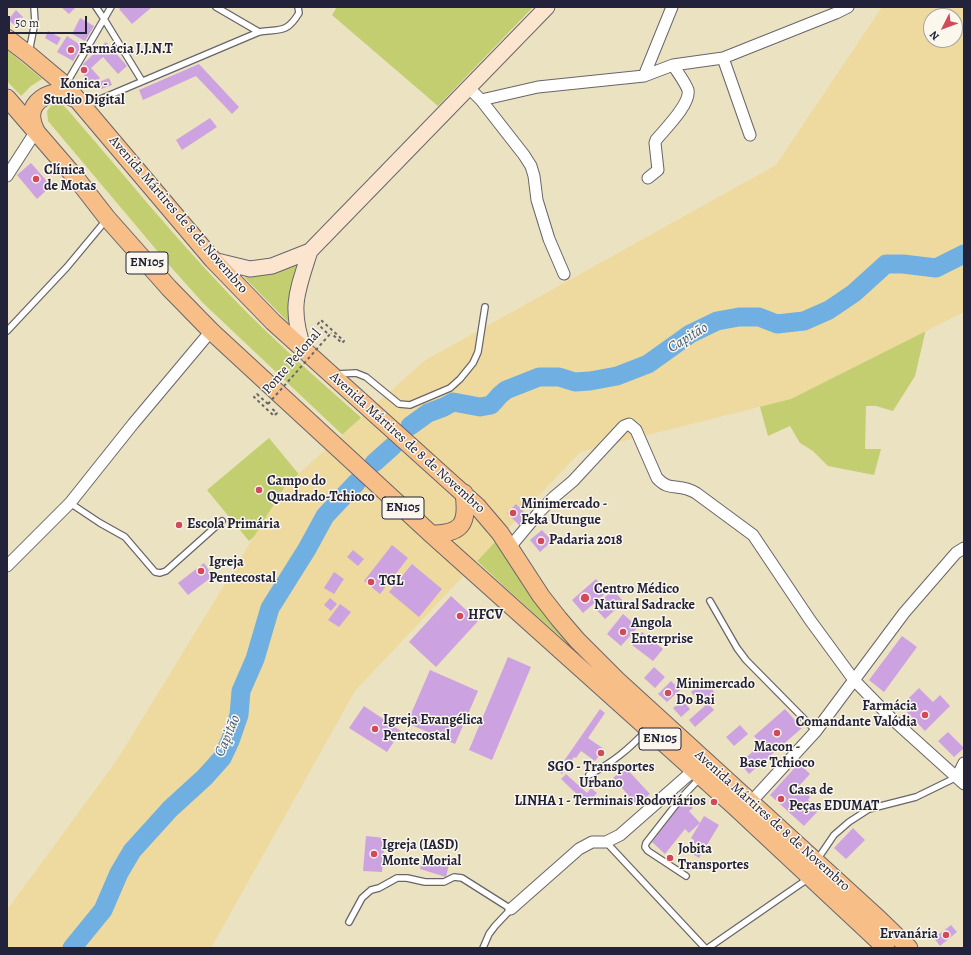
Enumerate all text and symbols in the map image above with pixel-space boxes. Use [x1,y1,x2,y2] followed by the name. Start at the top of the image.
[10,8,89,34] scale bar
[923,8,963,48] north arrow
[15,15,39,31] text: 50 m
[926,28,943,44] text: N
[79,42,173,58] place label: Farmácia J.J.N.T
[66,45,76,55] marker: Farmácia J.J.N.T
[79,65,89,75] marker: Konica - Studio Digital
[43,77,125,110] place label: Konica - Studio Digital
[105,133,251,297] street label: Avenida Mártires de 8 de Novembro
[44,163,96,196] place label: Clínica de Motas
[31,174,41,184] marker: Clínica de Motas
[126,252,168,274] road number: EN105
[665,319,711,357] water label: Capitão
[259,326,325,398] street label: Ponte Pedonal
[326,369,488,517] street label: Avenida Mártires de 8 de Novembro
[267,474,375,506] place label: Campo do Quadrado-Tchioco
[254,485,264,495] marker: Campo do Quadrado-Tchioco
[382,497,424,519] road number: EN105
[521,497,607,530] place label: Minimercado - Feka Utungue
[508,508,518,518] marker: Minimercado - Feka Utungue
[187,517,280,533] place label: Escola Primária
[174,520,184,530] marker: Escola Primária
[549,533,622,549] place label: Padaria 2018
[536,536,546,546] marker: Padaria 2018
[209,555,276,588] place label: Igreja Pentecostal
[196,566,206,576] marker: Igreja Pentecostal
[379,574,403,590] place label: TGL
[366,577,376,587] marker: TGL
[594,582,695,614] place label: Centro Médico Natural Sadracke
[579,592,591,604] marker: Centro Médico Natural Sadracke
[468,608,503,624] place label: HFCV
[455,611,465,621] marker: HFCV
[631,616,693,648] place label: Angola Enterprise
[618,627,628,637] marker: Angola Enterprise
[676,677,755,710] place label: Minimercado Do Bai
[663,688,673,698] marker: Minimercado Do Bai
[796,699,917,732] place label: Farmácia Comandante Valódia
[920,710,930,720] marker: Farmácia Comandante Valódia
[211,712,245,760] water label: Capitão
[383,713,483,746] place label: Igreja Evangélica Pentecostal
[370,724,380,734] marker: Igreja Evangélica Pentecostal
[639,728,681,750] road number: EN105
[772,728,782,738] marker: Macon - Base Tchioco
[739,740,815,772] place label: Macon - Base Tchioco
[691,747,853,895] street label: Avenida Mártires de 8 de Novembro
[596,748,606,758] marker: SGO - Transportes Urbano
[547,760,655,792] place label: SGO - Transportes Urbano
[789,783,879,816] place label: Casa de Peças EDUMAT
[515,794,706,810] place label: LINHA 1 - Terminais Rodoviários
[776,794,786,804] marker: Casa de Peças EDUMAT
[709,797,719,807] marker: LINHA 1 - Terminais Rodoviários
[382,838,461,870] place label: Igreja (IASD) Monte Morial
[678,842,749,874] place label: Jobita Transportes
[369,849,379,859] marker: Igreja (IASD) Monte Morial
[665,853,675,863] marker: Jobita Transportes
[880,927,938,943] place label: Ervanária
[941,930,951,940] marker: Ervanária

